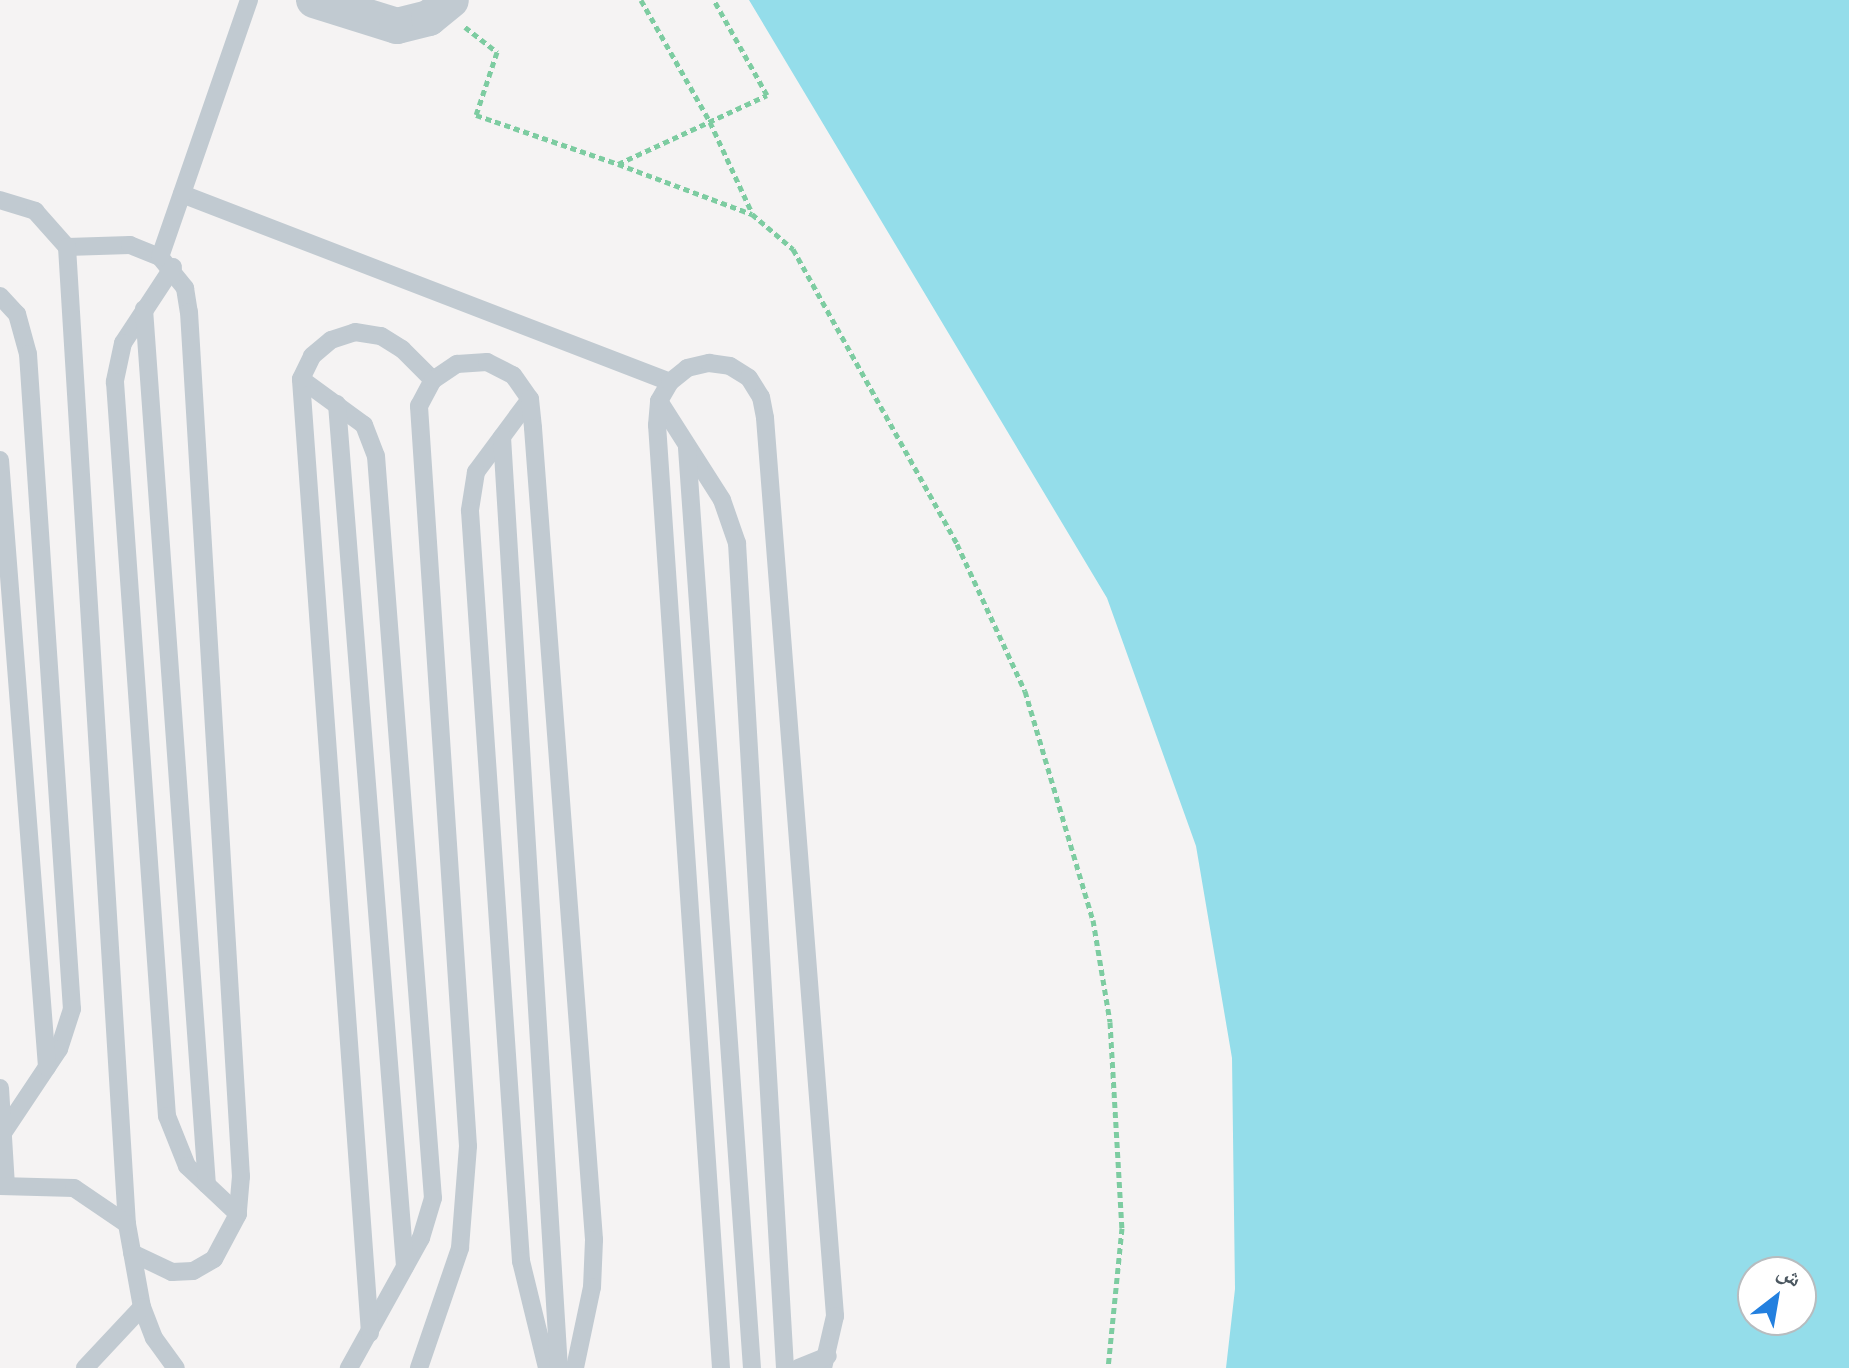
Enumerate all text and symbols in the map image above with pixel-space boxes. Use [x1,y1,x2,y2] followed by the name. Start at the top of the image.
[1737,1256,1817,1336] north arrow
[1772,1259,1806,1294] text: ش

